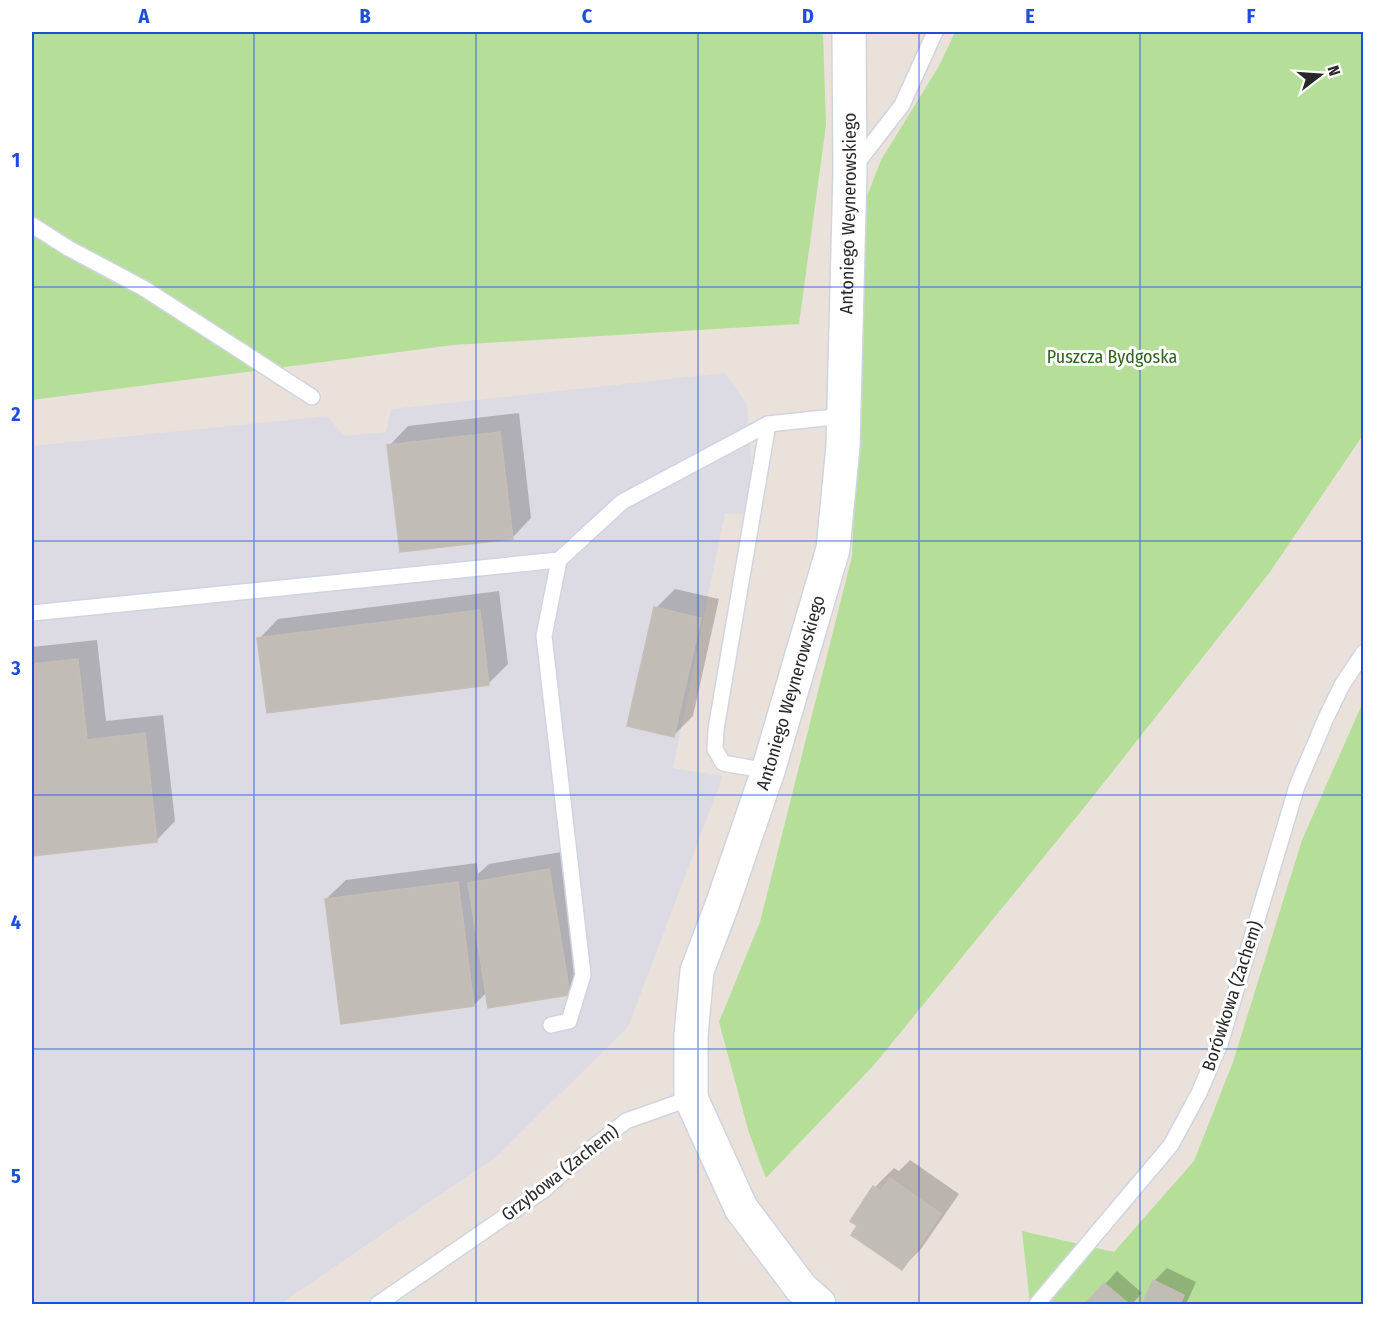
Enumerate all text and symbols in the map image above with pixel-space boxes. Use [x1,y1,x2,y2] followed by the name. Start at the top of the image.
[138,4,151,28] text: A
[359,4,371,28] text: B
[582,4,593,28] text: C
[802,4,814,28] text: D
[1025,4,1035,28] text: E
[1247,4,1256,28] text: F
[1290,45,1350,105] north arrow
[1323,63,1344,78] text: N
[835,112,861,314] street label: Antoniego Weynerowskiego
[12,148,20,172] text: 1
[1047,346,1177,368] park label: Puszcza Bydgoska
[10,402,21,426] text: 2
[751,593,830,793] street label: Antoniego Weynerowskiego
[10,656,21,680] text: 3
[11,910,21,934] text: 4
[1197,918,1267,1074] street label: Borówkowa (Zachem)
[497,1120,623,1226] street label: Grzybowa (Zachem)
[11,1164,21,1188] text: 5

